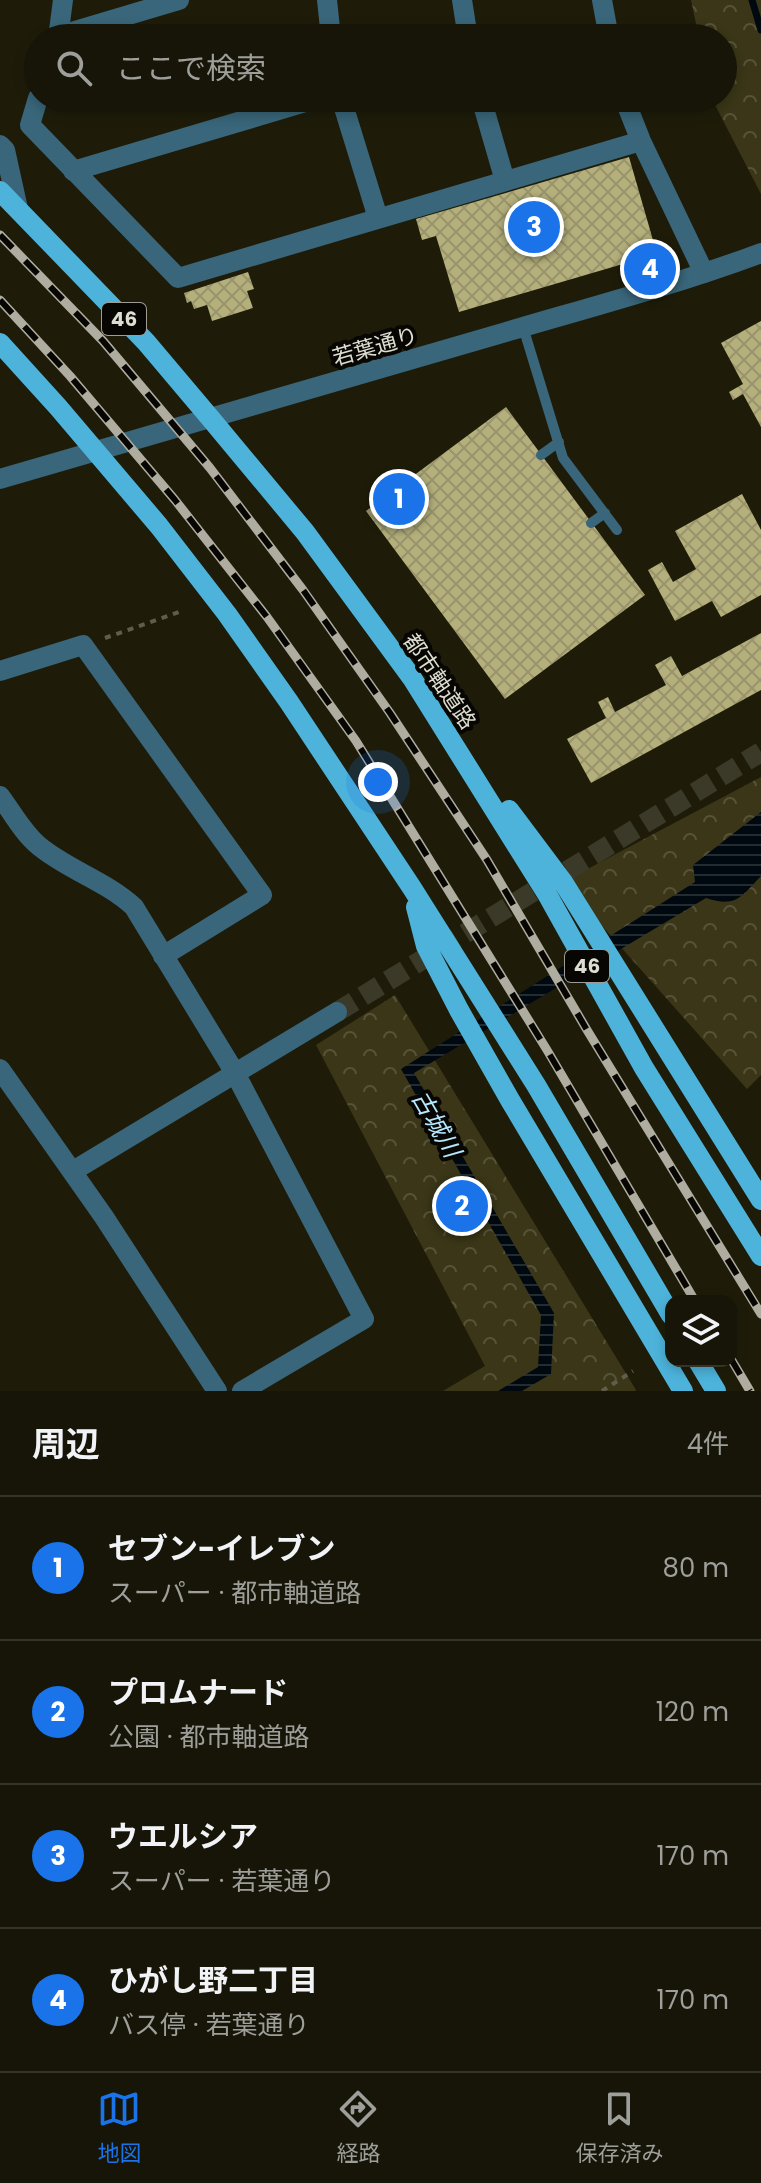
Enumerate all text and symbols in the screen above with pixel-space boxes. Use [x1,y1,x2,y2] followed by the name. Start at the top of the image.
[24,24,737,112] search box
[52,46,96,90] icon: search
[116,47,266,90] text: ここで検索
[508,197,560,257] pin: 3
[624,239,676,299] pin: 4
[102,303,146,335] road number: 46
[329,319,422,374] street label: 若葉通り
[373,469,425,529] pin: 1
[396,627,483,736] street label: 都市軸道路
[358,762,398,802] your location
[565,950,609,982] road number: 46
[404,1084,470,1166] water label: 古城川
[436,1176,488,1236] pin: 2
[665,1295,737,1367] map controls
[665,1295,737,1367] button: layers
[32,1420,100,1468] text: 周辺
[687,1426,729,1462] text: 4件
[108,1527,335,1570] text: セブン-イレブン
[53,1550,63,1586] text: 1
[663,1550,729,1586] text: 80 m
[108,1575,361,1611] text: スーパー · 都市軸道路
[108,1671,288,1714] text: プロムナード
[51,1694,65,1730] text: 2
[656,1694,729,1730] text: 120 m
[108,1719,309,1755] text: 公園 · 都市軸道路
[108,1815,258,1858] text: ウエルシア
[50,1838,66,1874] text: 3
[656,1838,729,1874] text: 170 m
[108,1863,335,1899] text: スーパー · 若葉通り
[108,1959,318,2002] text: ひがし野二丁目
[49,1982,67,2018] text: 4
[656,1982,729,2018] text: 170 m
[108,2007,309,2043] text: バス停 · 若葉通り
[97,2087,142,2170] tab: 地図
[336,2087,381,2170] tab: 経路
[575,2087,664,2170] tab: 保存済み

